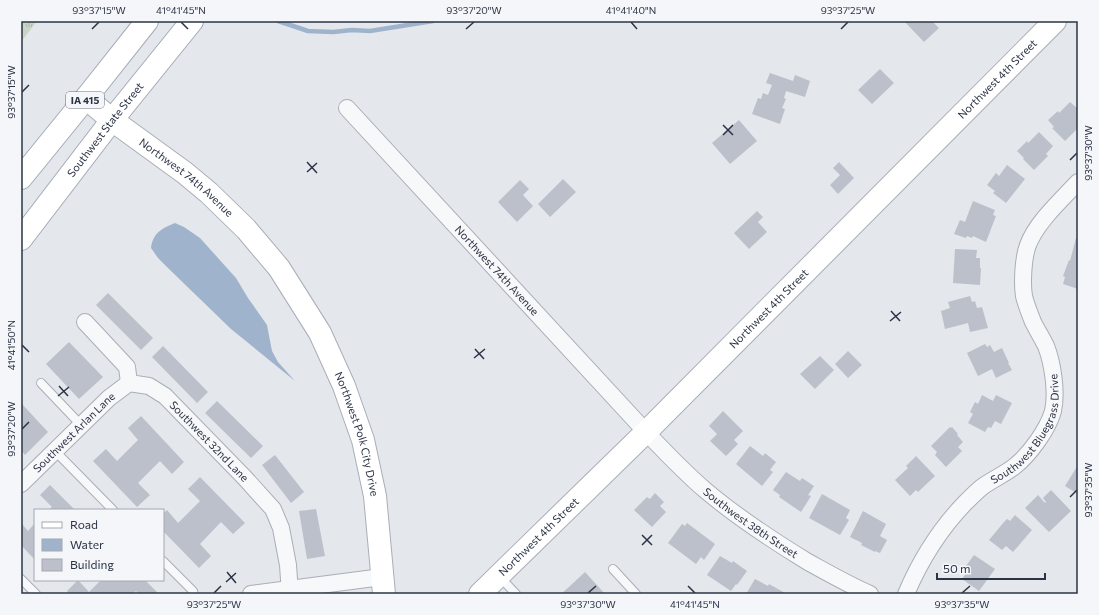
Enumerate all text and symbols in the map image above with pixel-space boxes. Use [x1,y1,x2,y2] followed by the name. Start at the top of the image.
[72,4,126,16] text: 93°37'15"W
[156,4,206,16] text: 41°41'45"N
[446,4,502,16] text: 93°37'20"W
[606,4,656,16] text: 41°41'40"N
[821,4,875,16] text: 93°37'25"W
[955,36,1040,121] street label: Northwest 4th Street
[5,65,17,119] text: 93°37'15"W
[64,79,146,179] street label: Southwest State Street
[66,92,104,108] road number: IA 415
[1082,125,1094,181] text: 93°37'30"W
[137,135,236,219] street label: Northwest 74th Avenue
[453,223,542,318] street label: Northwest 74th Avenue
[726,266,811,351] street label: Northwest 4th Street
[5,320,17,370] text: 41°41'50"N
[332,369,382,497] street label: Northwest Polk City Drive
[988,373,1061,486] street label: Southwest Bluegrass Drive
[30,389,117,475] street label: Southwest Arlan Lane
[167,398,252,484] street label: Southwest 32nd Lane
[5,401,17,457] text: 93°37'20"W
[1082,463,1094,517] text: 93°37'35"W
[701,485,801,561] street label: Southwest 38th Street
[496,494,581,578] street label: Northwest 4th Street
[34,509,164,581] legend
[70,517,98,531] text: Road
[70,537,104,551] text: Water
[937,555,1045,581] scale bar
[70,557,114,571] text: Building
[943,561,971,575] text: 50 m
[187,598,241,610] text: 93°37'25"W
[560,598,616,610] text: 93°37'30"W
[670,598,720,610] text: 41°41'45"N
[935,598,989,610] text: 93°37'35"W

